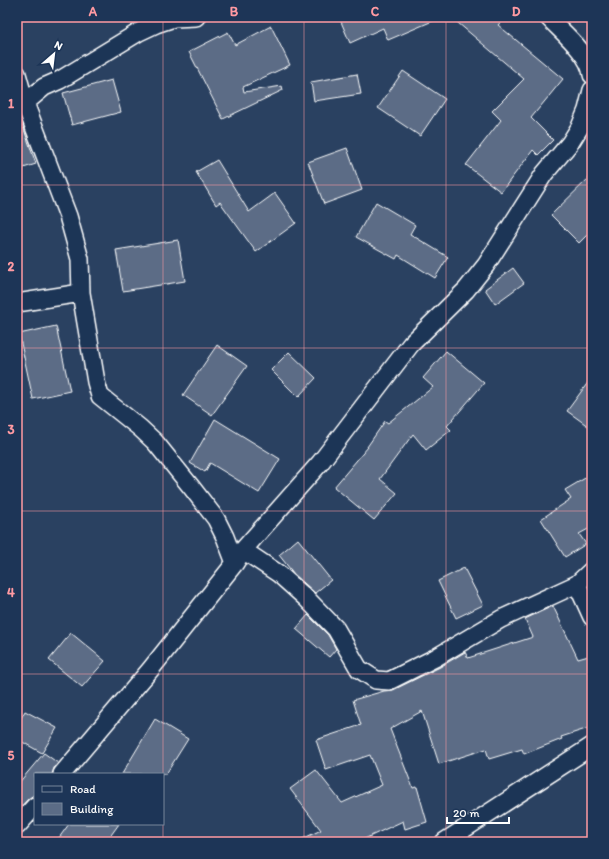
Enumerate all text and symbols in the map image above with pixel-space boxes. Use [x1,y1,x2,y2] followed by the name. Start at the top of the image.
[88,4,98,19] text: A
[230,4,239,19] text: B
[371,4,380,19] text: C
[512,4,521,19] text: D
[34,34,74,74] north arrow
[52,38,65,53] text: N
[8,96,14,111] text: 1
[8,259,15,274] text: 2
[7,422,15,437] text: 3
[7,585,15,600] text: 4
[8,748,15,763] text: 5
[34,773,164,825] legend
[70,782,96,796] text: Road
[447,799,509,825] scale bar
[70,802,114,816] text: Building
[453,806,480,820] text: 20 m

